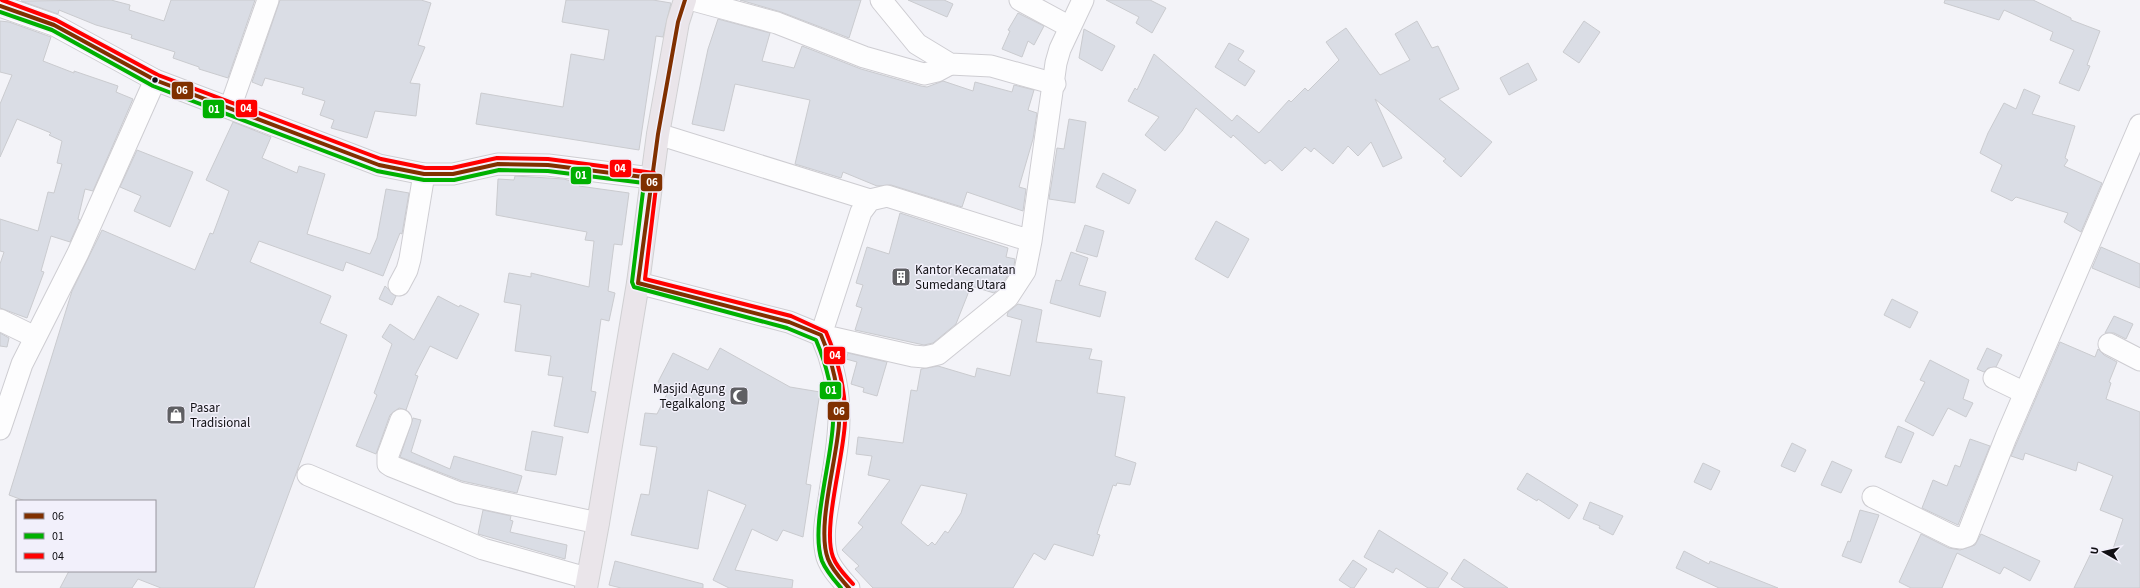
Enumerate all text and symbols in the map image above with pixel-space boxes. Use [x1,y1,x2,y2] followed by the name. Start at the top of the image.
[150,75,160,85] unlabelled marker
[171,81,194,100] line badge: 06
[176,83,188,98] text: 06
[202,99,225,119] line badge: 01
[235,99,258,118] line badge: 04
[240,101,252,116] text: 04
[208,102,220,117] text: 01
[609,159,632,178] line badge: 04
[614,161,626,176] text: 04
[570,166,592,185] line badge: 01
[575,168,587,183] text: 01
[640,173,663,192] line badge: 06
[646,175,658,190] text: 06
[915,261,1016,294] place label: Kantor Kecamatan Sumedang Utara
[890,266,912,288] building icon: Kantor Kecamatan Sumedang Utara
[823,346,846,365] line badge: 04
[829,348,841,363] text: 04
[653,380,725,413] place label: Masjid Agung Tegalkalong
[819,381,842,400] line badge: 01
[825,383,837,398] text: 01
[728,385,750,407] mosque icon: Masjid Agung Tegalkalong
[190,399,250,432] place label: Pasar Tradisional
[827,401,850,421] line badge: 06
[165,404,187,426] shop icon: Pasar Tradisional
[833,404,845,419] text: 06
[16,500,156,572] legend
[52,508,64,525] text: 06
[52,528,64,545] text: 01
[2084,532,2124,572] north arrow
[2087,546,2103,555] text: U
[52,548,64,565] text: 04

